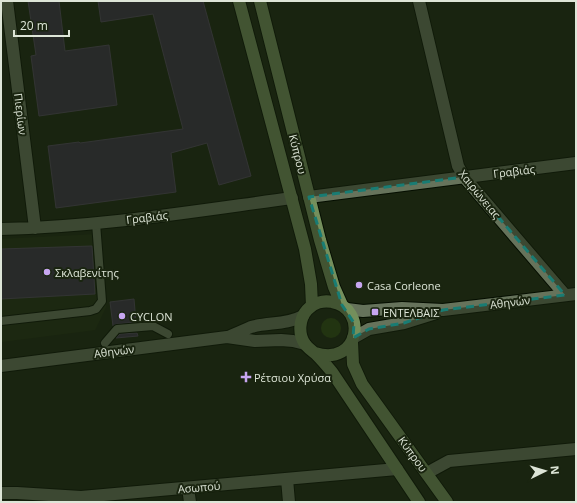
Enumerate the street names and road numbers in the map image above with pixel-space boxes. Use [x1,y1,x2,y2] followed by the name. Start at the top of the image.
[11,92,31,136] street label: Πιερίων
[286,133,310,176] street label: Κύπρου
[492,161,536,181] street label: Γραβιάς
[456,166,504,222] street label: Χαιρώνειας
[125,207,169,227] street label: Γραβιάς
[489,292,531,312] street label: Αθηνών
[93,341,135,361] street label: Αθηνών
[395,433,431,475] street label: Κύπρου
[177,478,221,496] street label: Ασωπού

